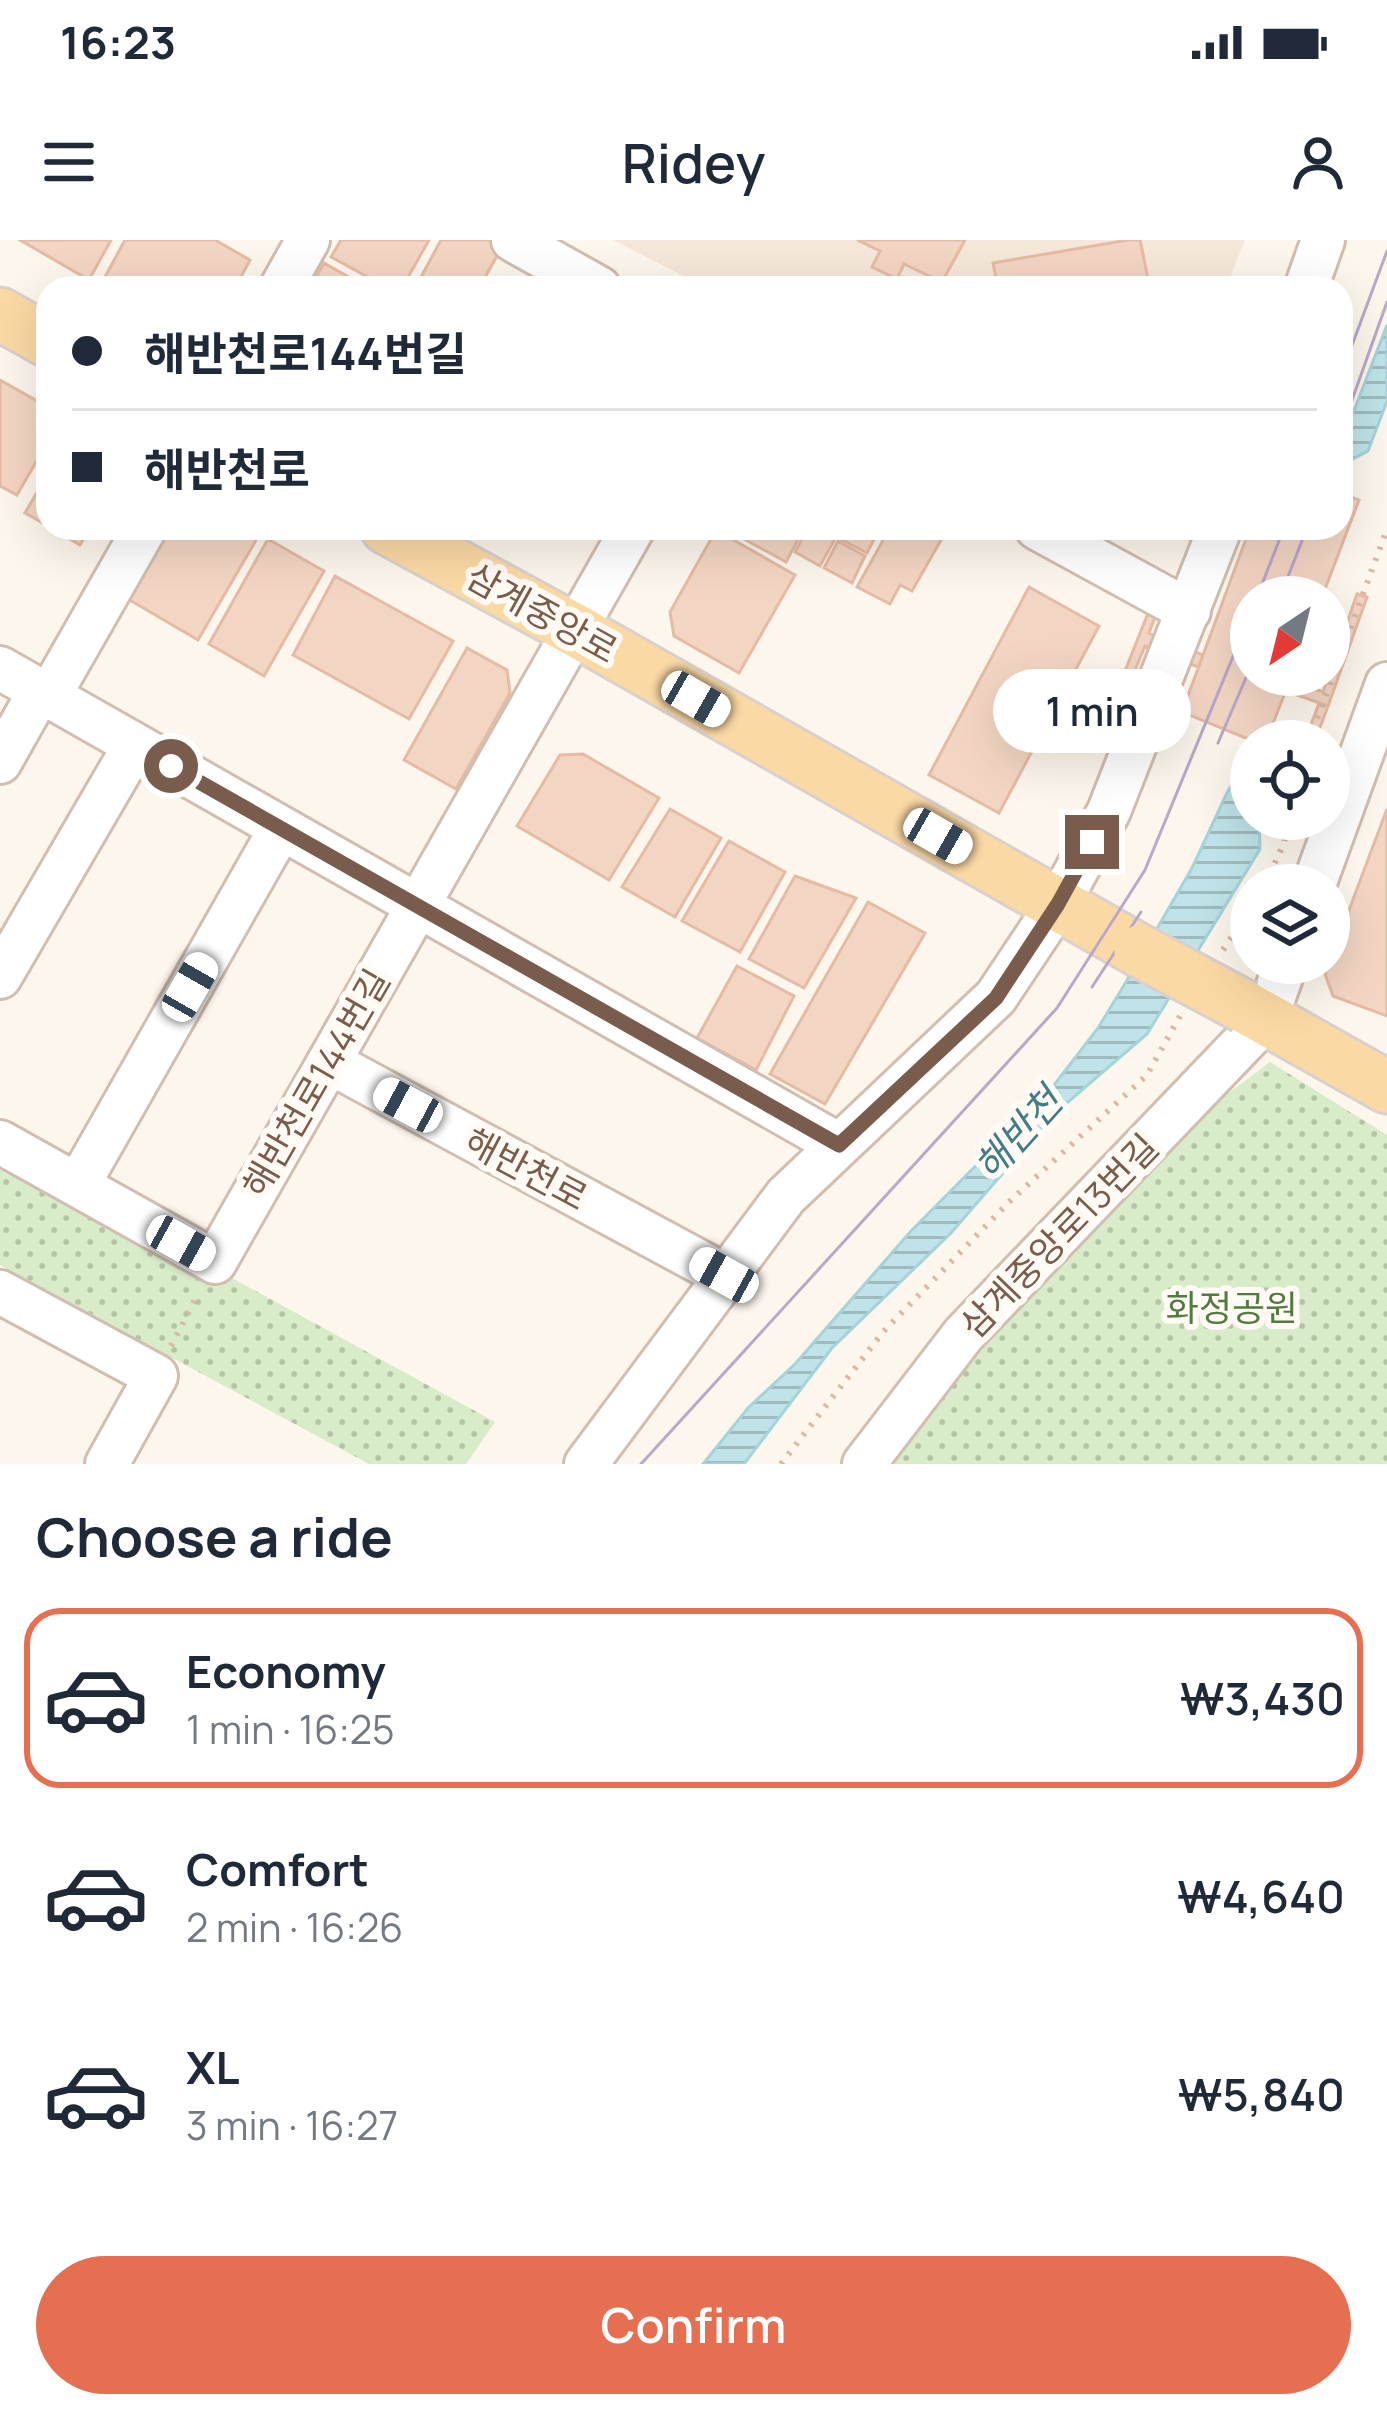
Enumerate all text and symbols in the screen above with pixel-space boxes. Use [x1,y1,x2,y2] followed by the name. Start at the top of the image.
[60,11,176,73] text: 16:23
[622,125,765,199] text: Ridey
[36,129,102,195] icon: menu
[1285,129,1351,195] icon: person
[144,322,466,384] text: 해반천로144번길
[144,438,310,500] text: 해반천로
[458,551,627,674] street label: 삼계중앙로
[1230,576,1350,696] north arrow
[1230,576,1350,984] map controls
[656,665,736,733] car
[993,668,1191,752] callout: 1 min
[1046,684,1138,738] text: 1 min
[1230,720,1350,840] button: locate
[144,739,198,793] route start
[898,802,978,870] car
[1065,815,1119,869] route end
[1230,864,1350,984] button: layers
[156,947,224,1027] car
[230,960,401,1206] street label: 해반천로144번길
[368,1072,448,1138] car
[961,1072,1076,1191] water label: 해반천
[456,1116,596,1221] street label: 해반천로
[949,1123,1169,1348] street label: 삼계중앙로13번길
[141,1210,221,1276] car
[684,1242,764,1308] car
[1166,1283,1298,1332] park label: 화정공원
[36,1499,393,1573] text: Choose a ride
[186,1640,386,1702] text: Economy
[42,1644,150,1752] icon: car
[1180,1667,1345,1729] text: ₩3,430
[186,1702,395,1756] text: 1 min · 16:25
[186,1838,369,1900] text: Comfort
[42,1842,150,1950] icon: car
[1177,1865,1345,1927] text: ₩4,640
[186,1900,403,1954] text: 2 min · 16:26
[186,2036,240,2098] text: XL
[42,2040,150,2148] icon: car
[1178,2063,1345,2125] text: ₩5,840
[186,2098,398,2152] text: 3 min · 16:27
[36,2256,1351,2394] button: Confirm

